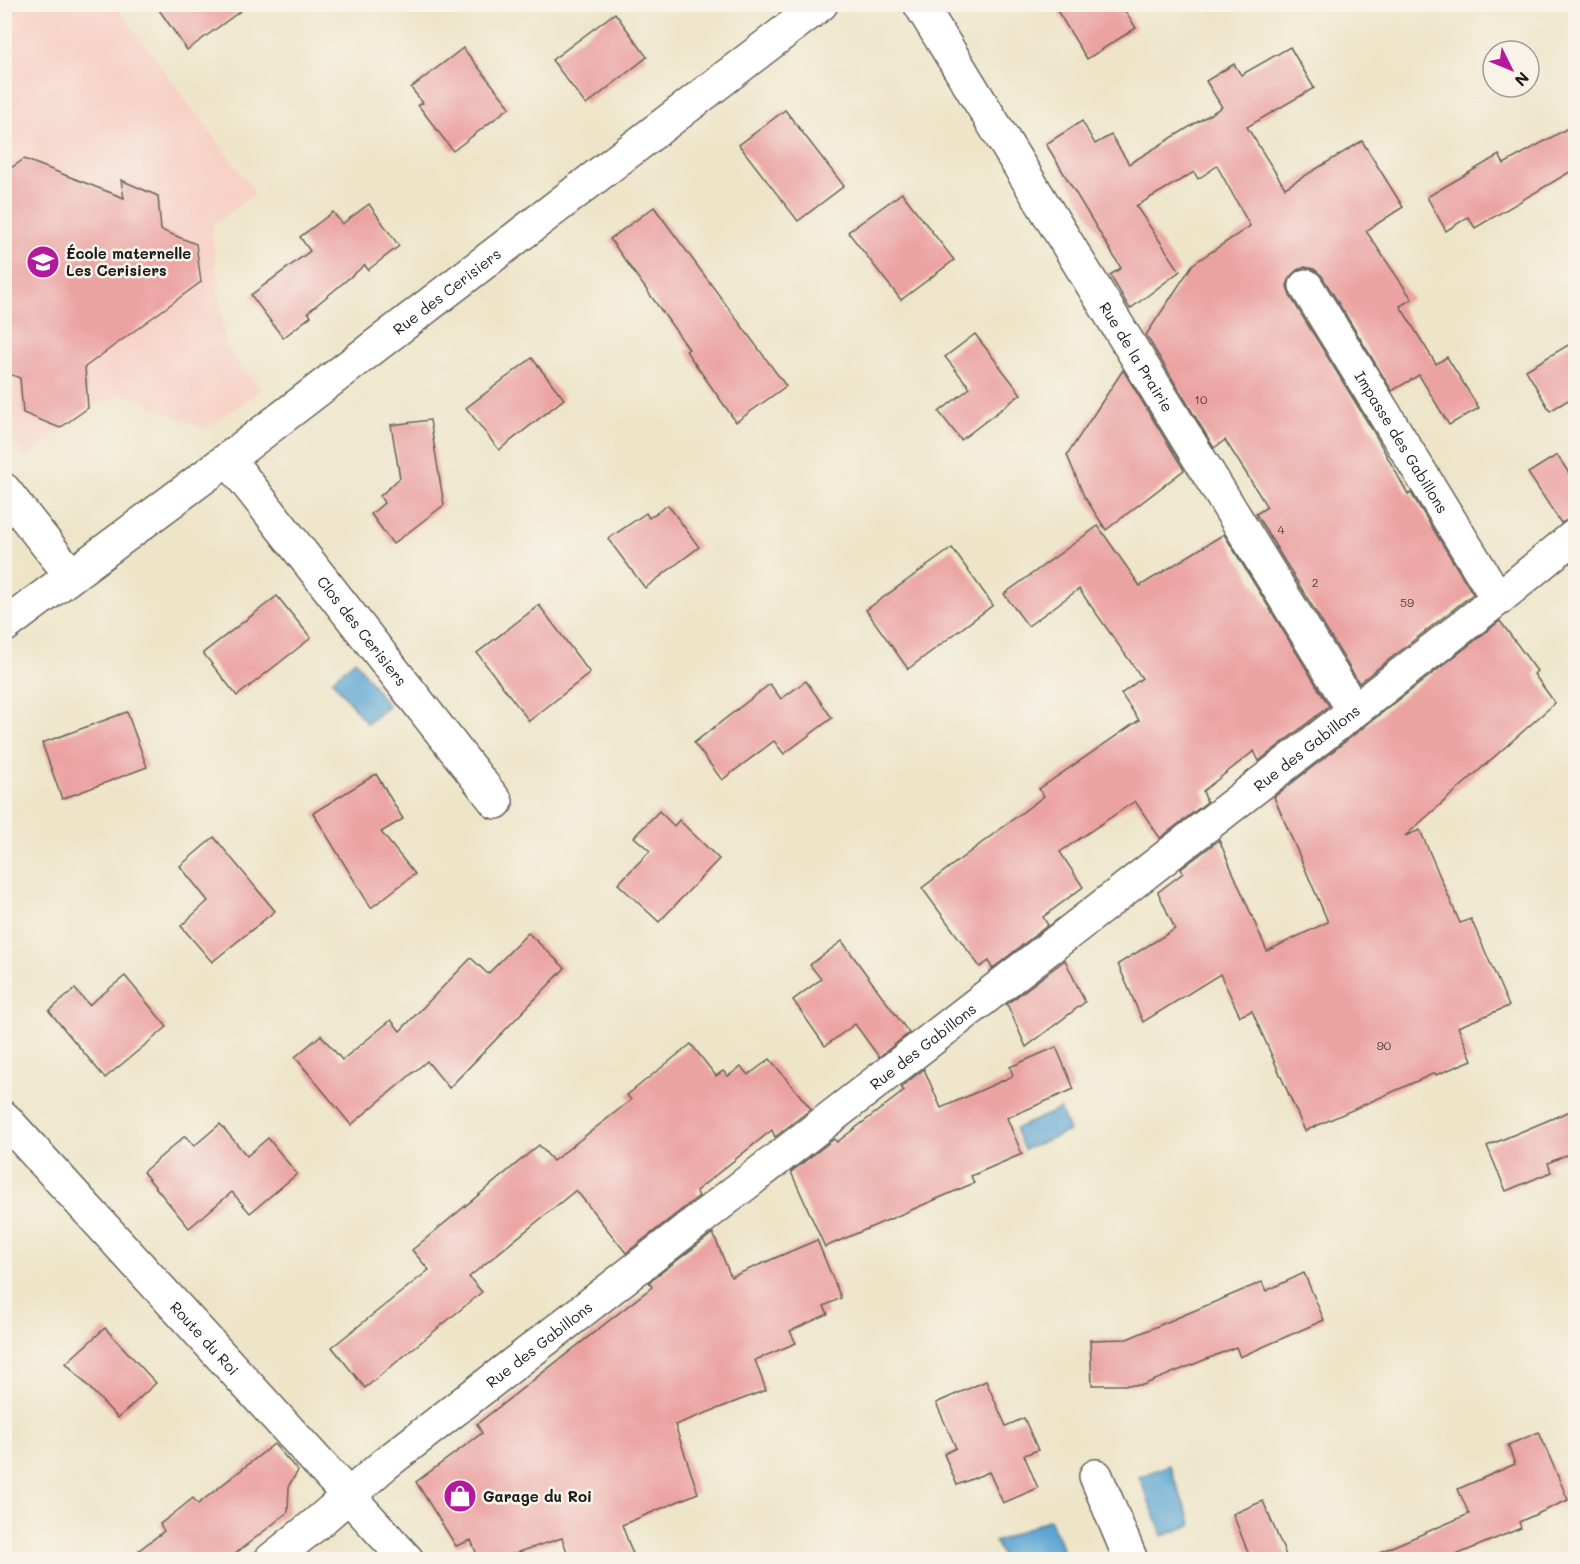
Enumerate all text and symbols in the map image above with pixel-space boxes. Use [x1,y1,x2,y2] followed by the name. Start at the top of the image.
[1481,39,1541,99] north arrow
[1511,68,1534,91] text: N
[66,243,191,280] place label: École maternelle Les Cerisiers
[389,243,505,339] street label: Rue des Cerisiers
[25,244,61,280] school or university icon: École maternelle Les Cerisiers
[1095,298,1178,416] street label: Rue de la Prairie
[1350,367,1453,517] street label: Impasse des Gabillons
[1195,391,1208,407] house number: 10
[1277,521,1285,537] house number: 4
[313,572,412,690] street label: Clos des Cerisiers
[1312,574,1318,590] house number: 2
[1400,594,1414,610] house number: 59
[1249,700,1364,796] street label: Rue des Gabillons
[865,998,980,1094] street label: Rue des Gabillons
[1377,1037,1392,1053] house number: 90
[166,1297,244,1379] street label: Route du Roi
[482,1297,596,1392] street label: Rue des Gabillons
[442,1478,478,1514] shop icon: Garage du Roi
[483,1486,592,1506] place label: Garage du Roi

